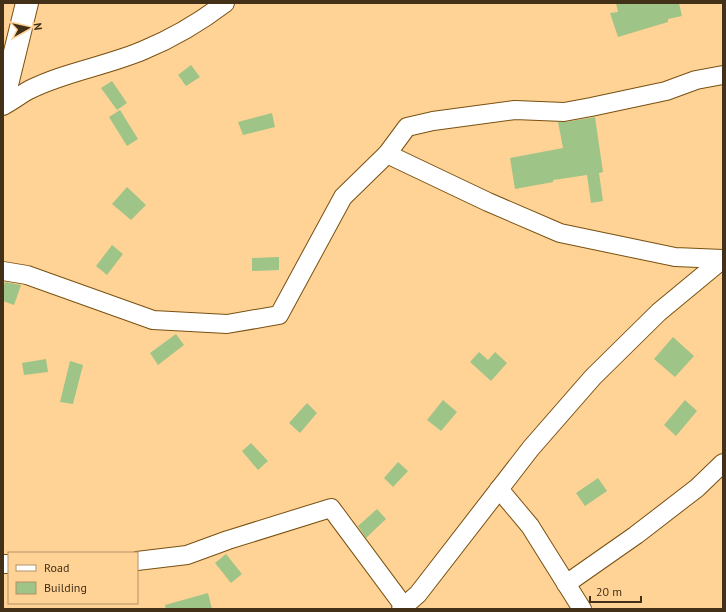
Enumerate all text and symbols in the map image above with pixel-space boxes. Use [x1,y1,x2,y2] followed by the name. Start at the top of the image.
[8,8,48,48] north arrow
[30,22,45,31] text: N
[8,552,138,604] legend
[44,560,69,575] text: Road
[590,578,641,604] scale bar
[44,580,87,595] text: Building
[596,584,622,599] text: 20 m

